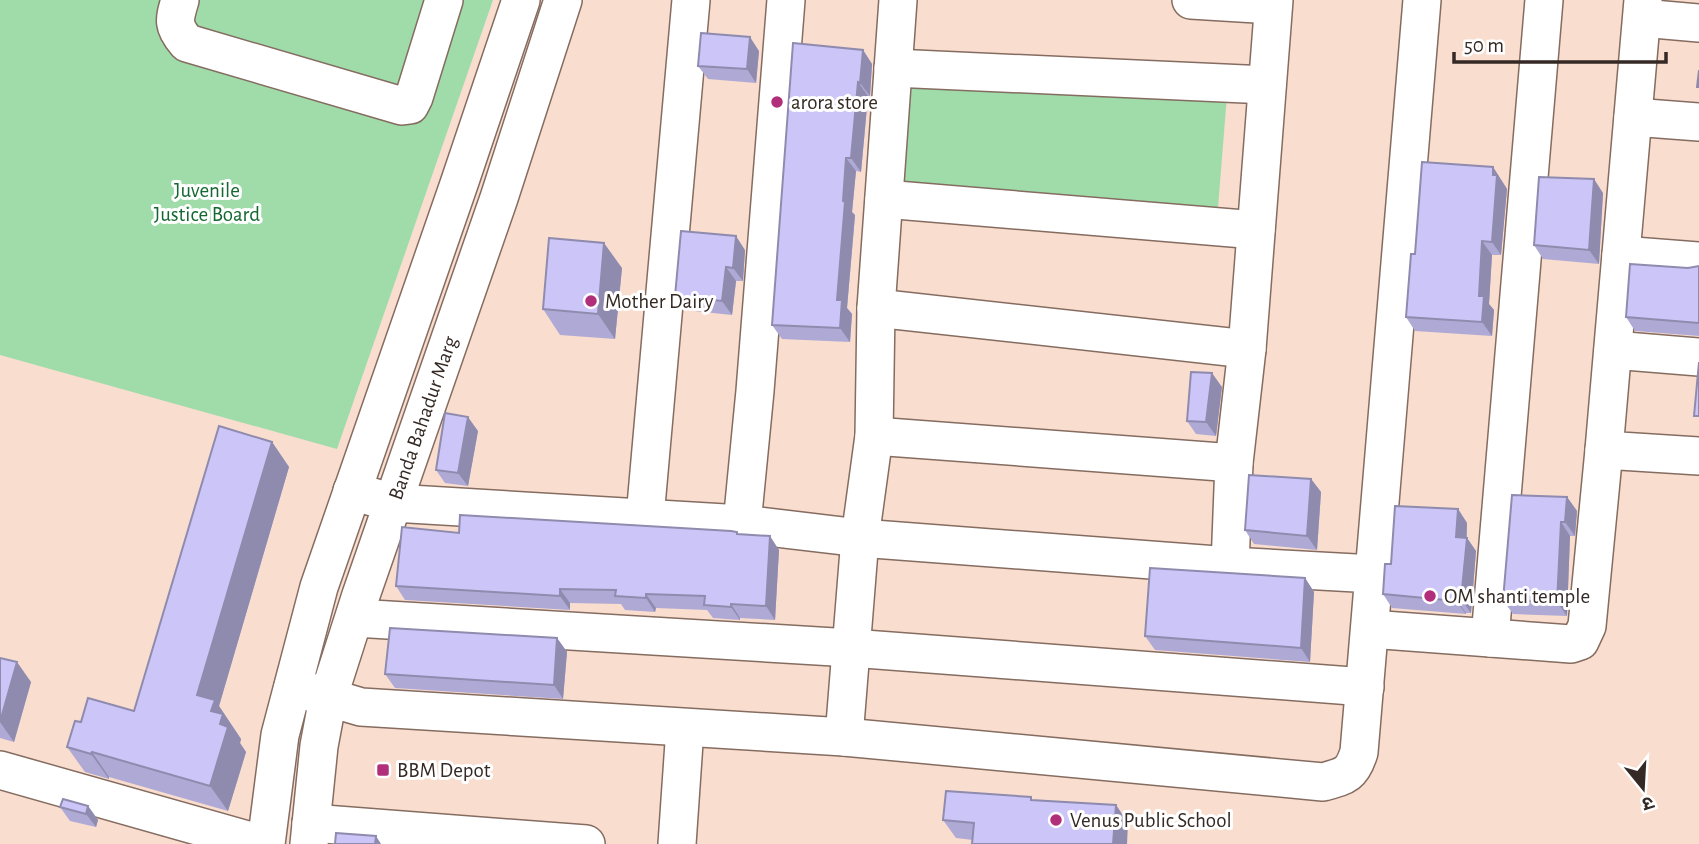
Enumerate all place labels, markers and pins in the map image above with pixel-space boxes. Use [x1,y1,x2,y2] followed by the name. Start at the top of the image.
[791,92,878,113] place label: arora store
[769,94,785,110] marker: arora store
[605,291,713,312] place label: Mother Dairy
[583,293,599,309] marker: Mother Dairy
[1444,586,1590,607] place label: OM shanti temple
[1422,588,1438,604] marker: OM shanti temple
[397,760,491,781] place label: BBM Depot
[375,762,391,778] marker: BBM Depot
[1070,810,1232,831] place label: Venus Public School
[1048,812,1064,828] marker: Venus Public School

